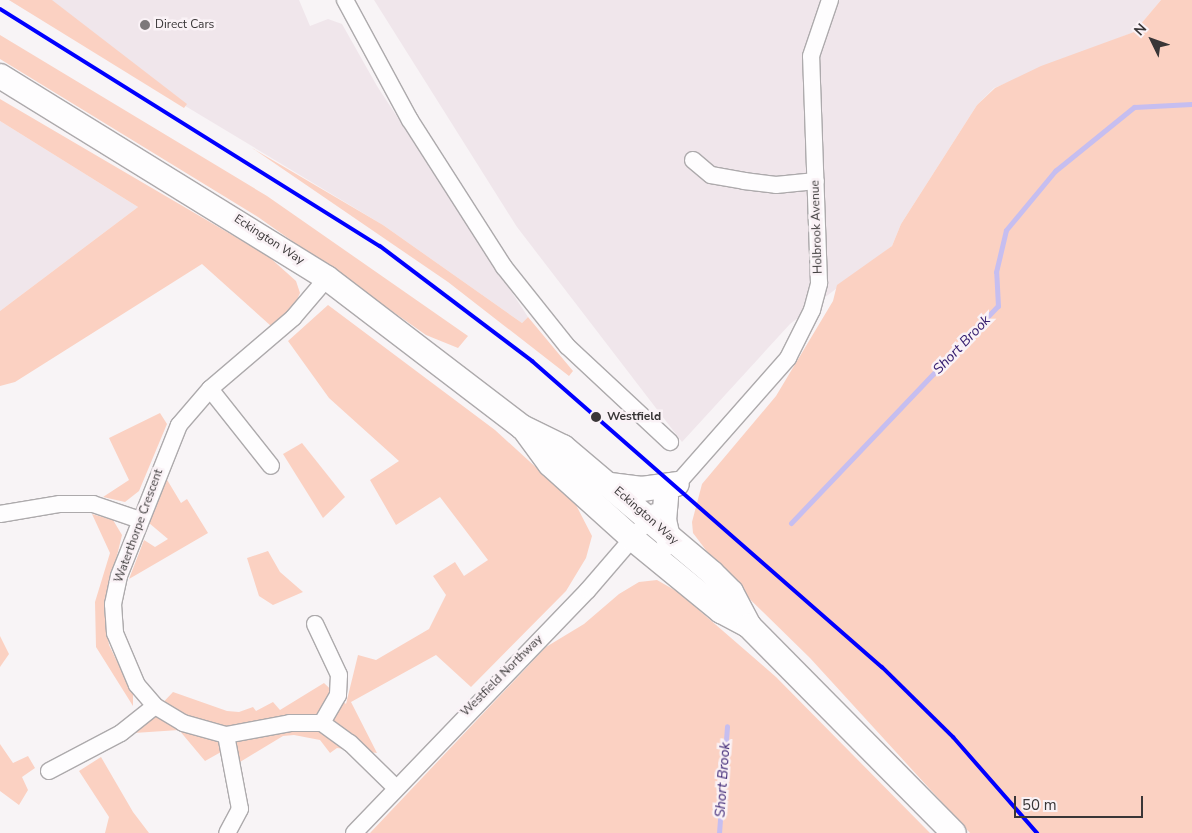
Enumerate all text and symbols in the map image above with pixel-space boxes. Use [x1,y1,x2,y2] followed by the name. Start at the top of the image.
[1127,15,1177,65] north arrow
[155,18,214,32] place label: Direct Cars
[139,19,151,31] marker: Direct Cars
[1130,19,1151,40] text: N
[808,180,826,274] street label: Holbrook Avenue
[231,212,307,268] street label: Eckington Way
[930,312,994,378] water label: Short Brook
[589,410,603,424] marker: Westfield
[607,410,661,424] place label: Westfield
[112,467,166,585] street label: Waterthorpe Crescent
[611,484,681,548] street label: Eckington Way
[458,632,546,720] street label: Westfield Northway
[712,742,734,818] water label: Short Brook
[1017,786,1146,818] scale bar
[1022,795,1057,815] text: 50 m

